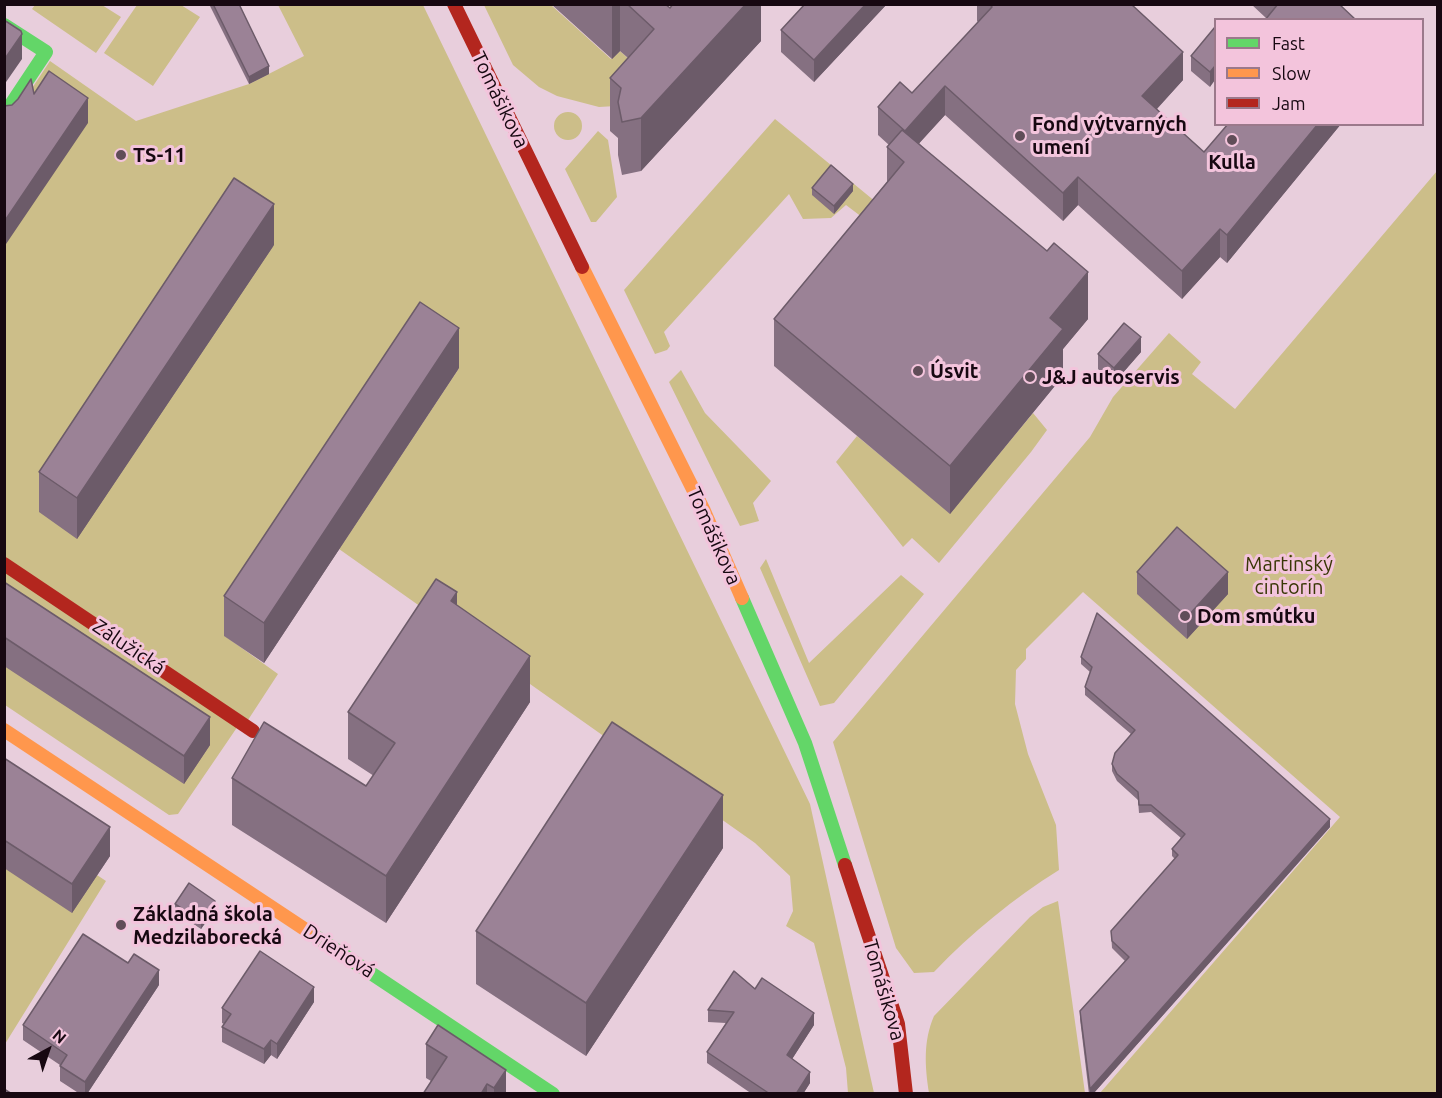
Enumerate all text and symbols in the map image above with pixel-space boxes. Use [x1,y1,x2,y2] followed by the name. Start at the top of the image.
[1214,18,1424,126] legend
[1272,33,1305,53] text: Fast
[466,48,534,152] street label: Tomášikova
[1272,63,1311,83] text: Slow
[1272,93,1306,113] text: Jam
[1032,112,1187,159] place label: Fond výtvarných umení
[1013,129,1027,143] marker: Fond výtvarných umení
[1225,133,1239,147] marker: Kulla
[133,143,186,167] place label: TS-11
[114,148,128,162] marker: TS-11
[1208,150,1256,174] place label: Kulla
[930,359,978,383] place label: Úsvit
[911,364,925,378] marker: Úsvit
[1042,365,1180,389] place label: J&J autoservis
[1023,370,1037,384] marker: J&J autoservis
[682,483,746,589] street label: Tomášikova
[1245,552,1333,599] park label: Martinský cintorín
[1197,604,1315,628] place label: Dom smútku
[1178,609,1192,623] marker: Dom smútku
[88,614,170,680] street label: Zálužická
[133,902,282,949] place label: Základná škola Medzilaborecká
[114,918,128,932] marker: Základná škola Medzilaborecká
[299,919,379,983] street label: Drieňová
[858,937,910,1043] street label: Tomášikova
[18,1020,78,1080] north arrow
[49,1025,70,1047] text: N

